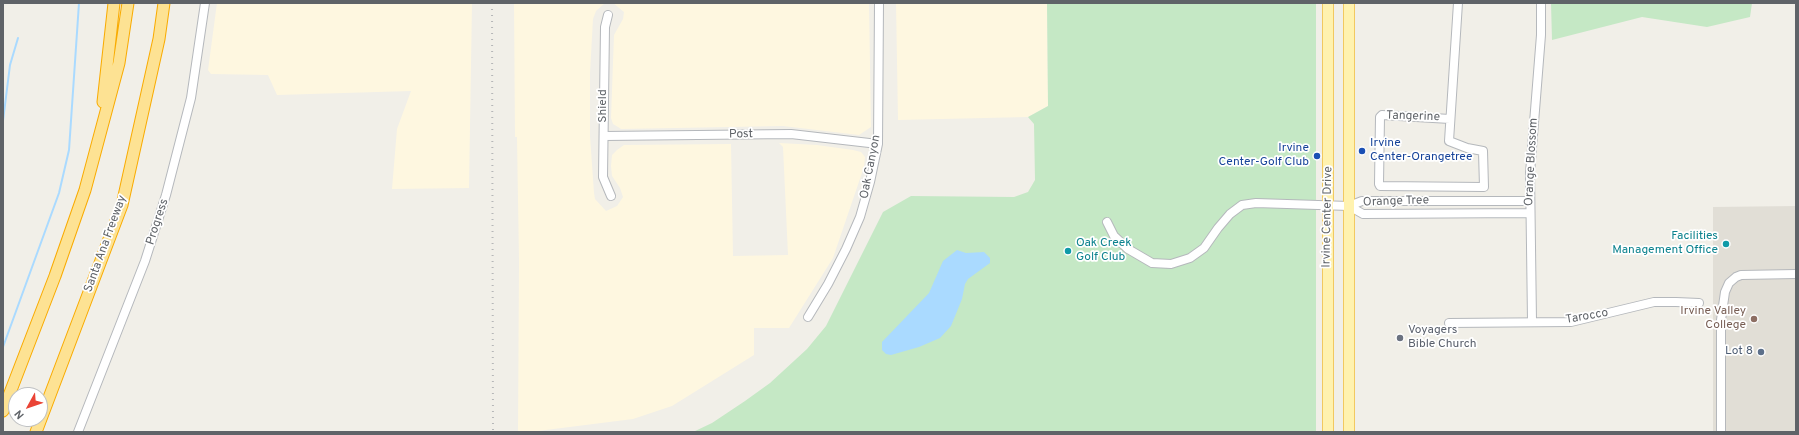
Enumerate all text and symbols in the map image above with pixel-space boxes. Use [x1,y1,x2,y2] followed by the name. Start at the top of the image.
[597,89,611,123] street label: Shield
[1386,109,1440,125] street label: Tangerine
[1523,118,1541,206] street label: Orange Blossom
[729,128,753,142] street label: Post
[858,134,884,200] street label: Oak Canyon
[1370,137,1472,165] place label: Irvine Center-Orangetree
[1218,142,1309,170] place label: Irvine Center-Golf Club
[1357,146,1367,156] marker: Irvine Center-Orangetree
[1312,151,1322,161] marker: Irvine Center-Golf Club
[1320,166,1336,268] street label: Irvine Center Drive
[82,194,130,294] street label: Santa Ana Freeway
[1363,194,1429,210] street label: Orange Tree
[144,197,172,247] street label: Progress
[1612,230,1718,258] place label: Facilities Management Office
[1076,237,1132,265] place label: Oak Creek Golf Club
[1721,239,1731,249] marker: Facilities Management Office
[1063,246,1073,256] marker: Oak Creek Golf Club
[1680,305,1746,333] place label: Irvine Valley College
[1565,306,1609,328] street label: Tarocco
[1749,314,1759,324] marker: Irvine Valley College
[1408,324,1477,352] place label: Voyagers Bible Church
[1395,333,1405,343] marker: Voyagers Bible Church
[1725,345,1753,359] place label: Lot 8
[1756,347,1766,357] marker: Lot 8
[8,387,48,427] north arrow
[12,407,27,422] text: N

